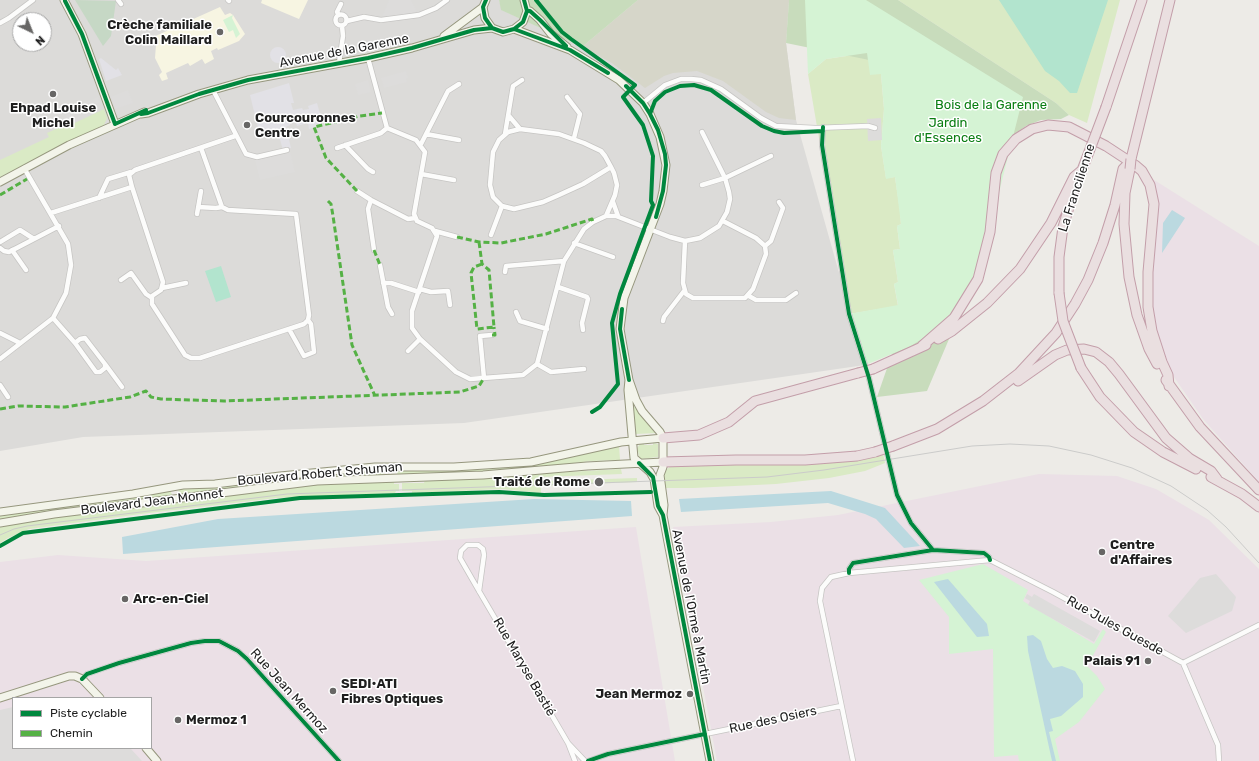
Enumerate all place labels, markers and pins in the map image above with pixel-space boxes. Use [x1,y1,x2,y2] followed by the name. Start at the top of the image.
[107,17,212,48] place label: Crèche familiale Colin Maillard
[215,27,225,37] marker: Crèche familiale Colin Maillard
[48,89,58,99] marker: Ehpad Louise Michel
[10,100,96,131] place label: Ehpad Louise Michel
[255,110,356,141] place label: Courcouronnes Centre
[242,120,252,130] marker: Courcouronnes Centre
[494,474,590,490] place label: Traité de Rome
[593,476,605,488] marker: Traité de Rome
[1110,537,1172,568] place label: Centre d'Affaires
[1097,547,1107,557] marker: Centre d'Affaires
[133,591,209,607] place label: Arc-en-Ciel
[120,594,130,604] marker: Arc-en-Ciel
[1084,653,1140,669] place label: Palais 91
[1143,656,1153,666] marker: Palais 91
[341,676,443,707] place label: SEDI•ATI Fibres Optiques
[328,686,338,696] marker: SEDI•ATI Fibres Optiques
[595,686,682,702] place label: Jean Mermoz
[685,689,695,699] marker: Jean Mermoz
[186,712,247,728] place label: Mermoz 1
[173,715,183,725] marker: Mermoz 1

